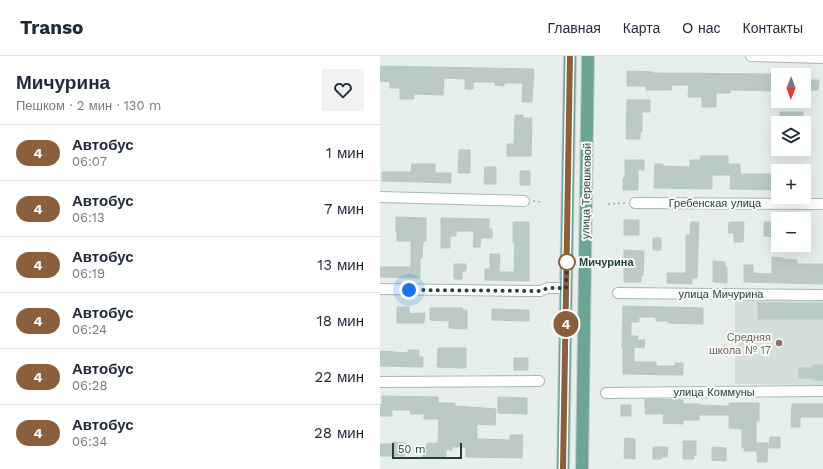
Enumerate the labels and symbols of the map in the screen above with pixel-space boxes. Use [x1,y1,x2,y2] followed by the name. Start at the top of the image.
[771,68,811,108] north arrow
[579,143,594,239] street label: улица Терешковой
[669,197,762,210] street label: Гребенская улица
[558,253,576,271] marker: Мичурина
[579,256,634,269] place label: Мичурина
[399,280,419,300] your location
[679,288,764,301] street label: улица Мичурина
[553,311,579,337] line badge: 4
[709,331,771,357] place label: Средняя школа № 17
[774,338,784,348] marker: Средняя школа № 17
[673,386,755,399] street label: улица Коммуны
[392,441,462,460] scale bar

